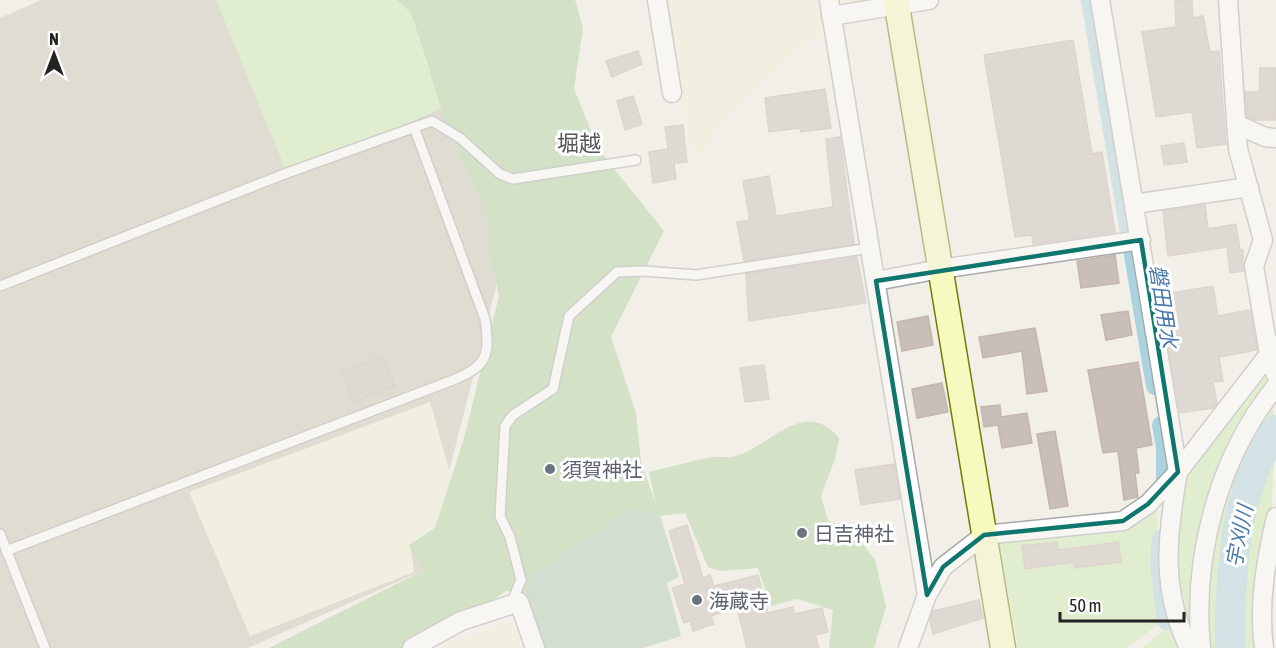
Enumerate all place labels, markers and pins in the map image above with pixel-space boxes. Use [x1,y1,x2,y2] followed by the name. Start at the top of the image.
[562,458,642,481] place label: 須賀神社
[543,462,557,476] marker: 須賀神社
[814,522,894,545] place label: 日吉神社
[795,526,809,540] marker: 日吉神社
[709,589,769,612] place label: 海蔵寺
[690,593,704,607] marker: 海蔵寺

